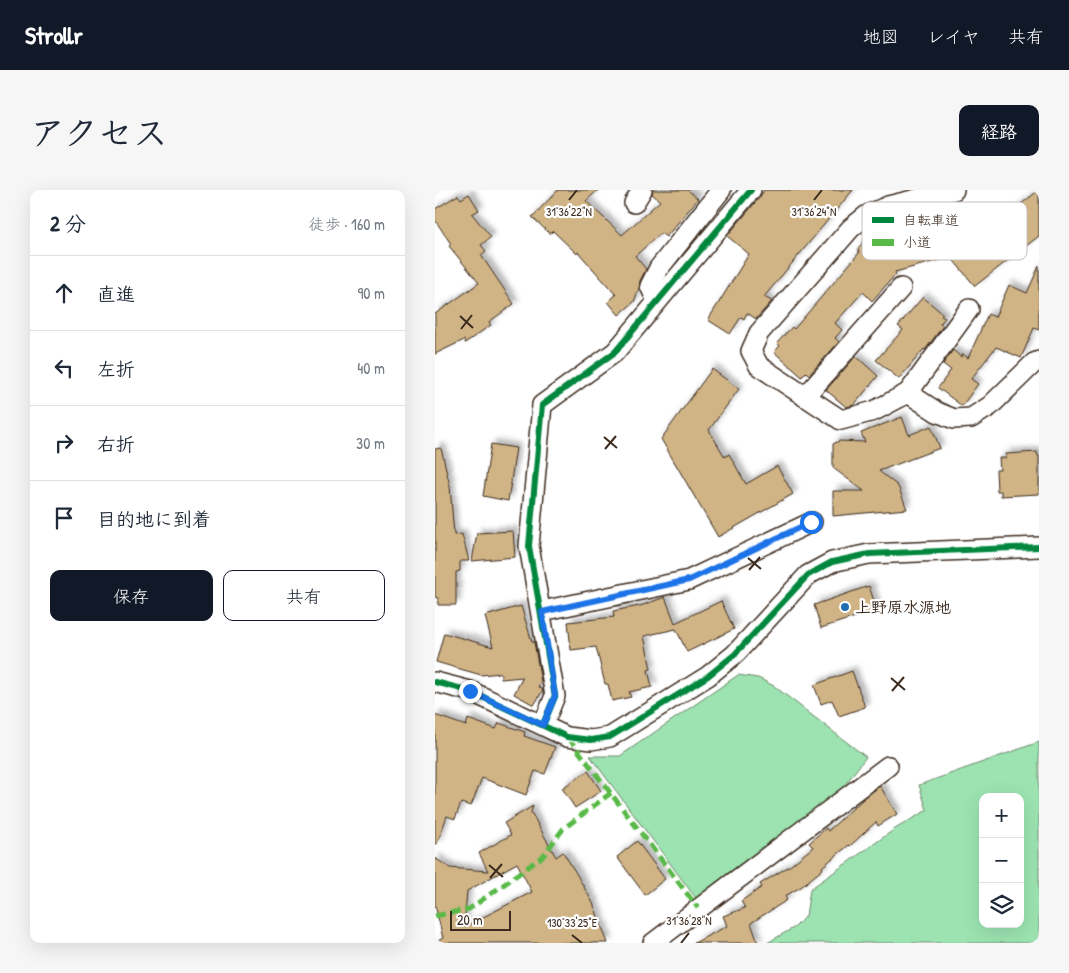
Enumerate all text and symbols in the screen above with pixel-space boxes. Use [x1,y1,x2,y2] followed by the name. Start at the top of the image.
[25,19,83,51] text: Strollr
[863,24,899,49] text: 地図
[927,24,980,49] text: レイヤ
[1008,24,1044,49] text: 共有
[959,105,1039,156] button: 経路
[30,109,168,156] text: アクセス
[862,202,1027,260] legend
[546,203,592,220] text: 31°36'22"N
[792,203,836,220] text: 31°36'24"N
[50,209,86,238] text: 2 分
[903,210,959,229] text: 自転車道
[309,213,385,235] text: 徒歩 · 160 m
[903,232,931,251] text: 小道
[50,279,78,307] icon: ahead
[97,281,135,307] text: 直進
[357,282,385,304] text: 90 m
[50,354,78,382] icon: left
[97,356,135,382] text: 左折
[357,357,385,379] text: 40 m
[50,429,78,457] icon: right
[97,431,135,457] text: 右折
[356,432,385,454] text: 30 m
[50,504,78,532] icon: arrive
[97,506,211,532] text: 目的地に到着
[800,511,823,534] route start
[50,570,213,621] button: 保存
[223,570,385,621] button: 共有
[855,596,951,618] place label: 上野原水源地
[839,601,851,613] marker: 上野原水源地
[459,680,482,703] route end
[979,793,1024,928] map controls
[979,793,1024,838] button: +
[979,838,1024,883] button: −
[979,883,1024,928] button: layers
[450,908,511,931] scale bar
[457,910,483,929] text: 20 m
[666,912,712,929] text: 31°36'28"N
[547,914,598,931] text: 130°33'25"E

